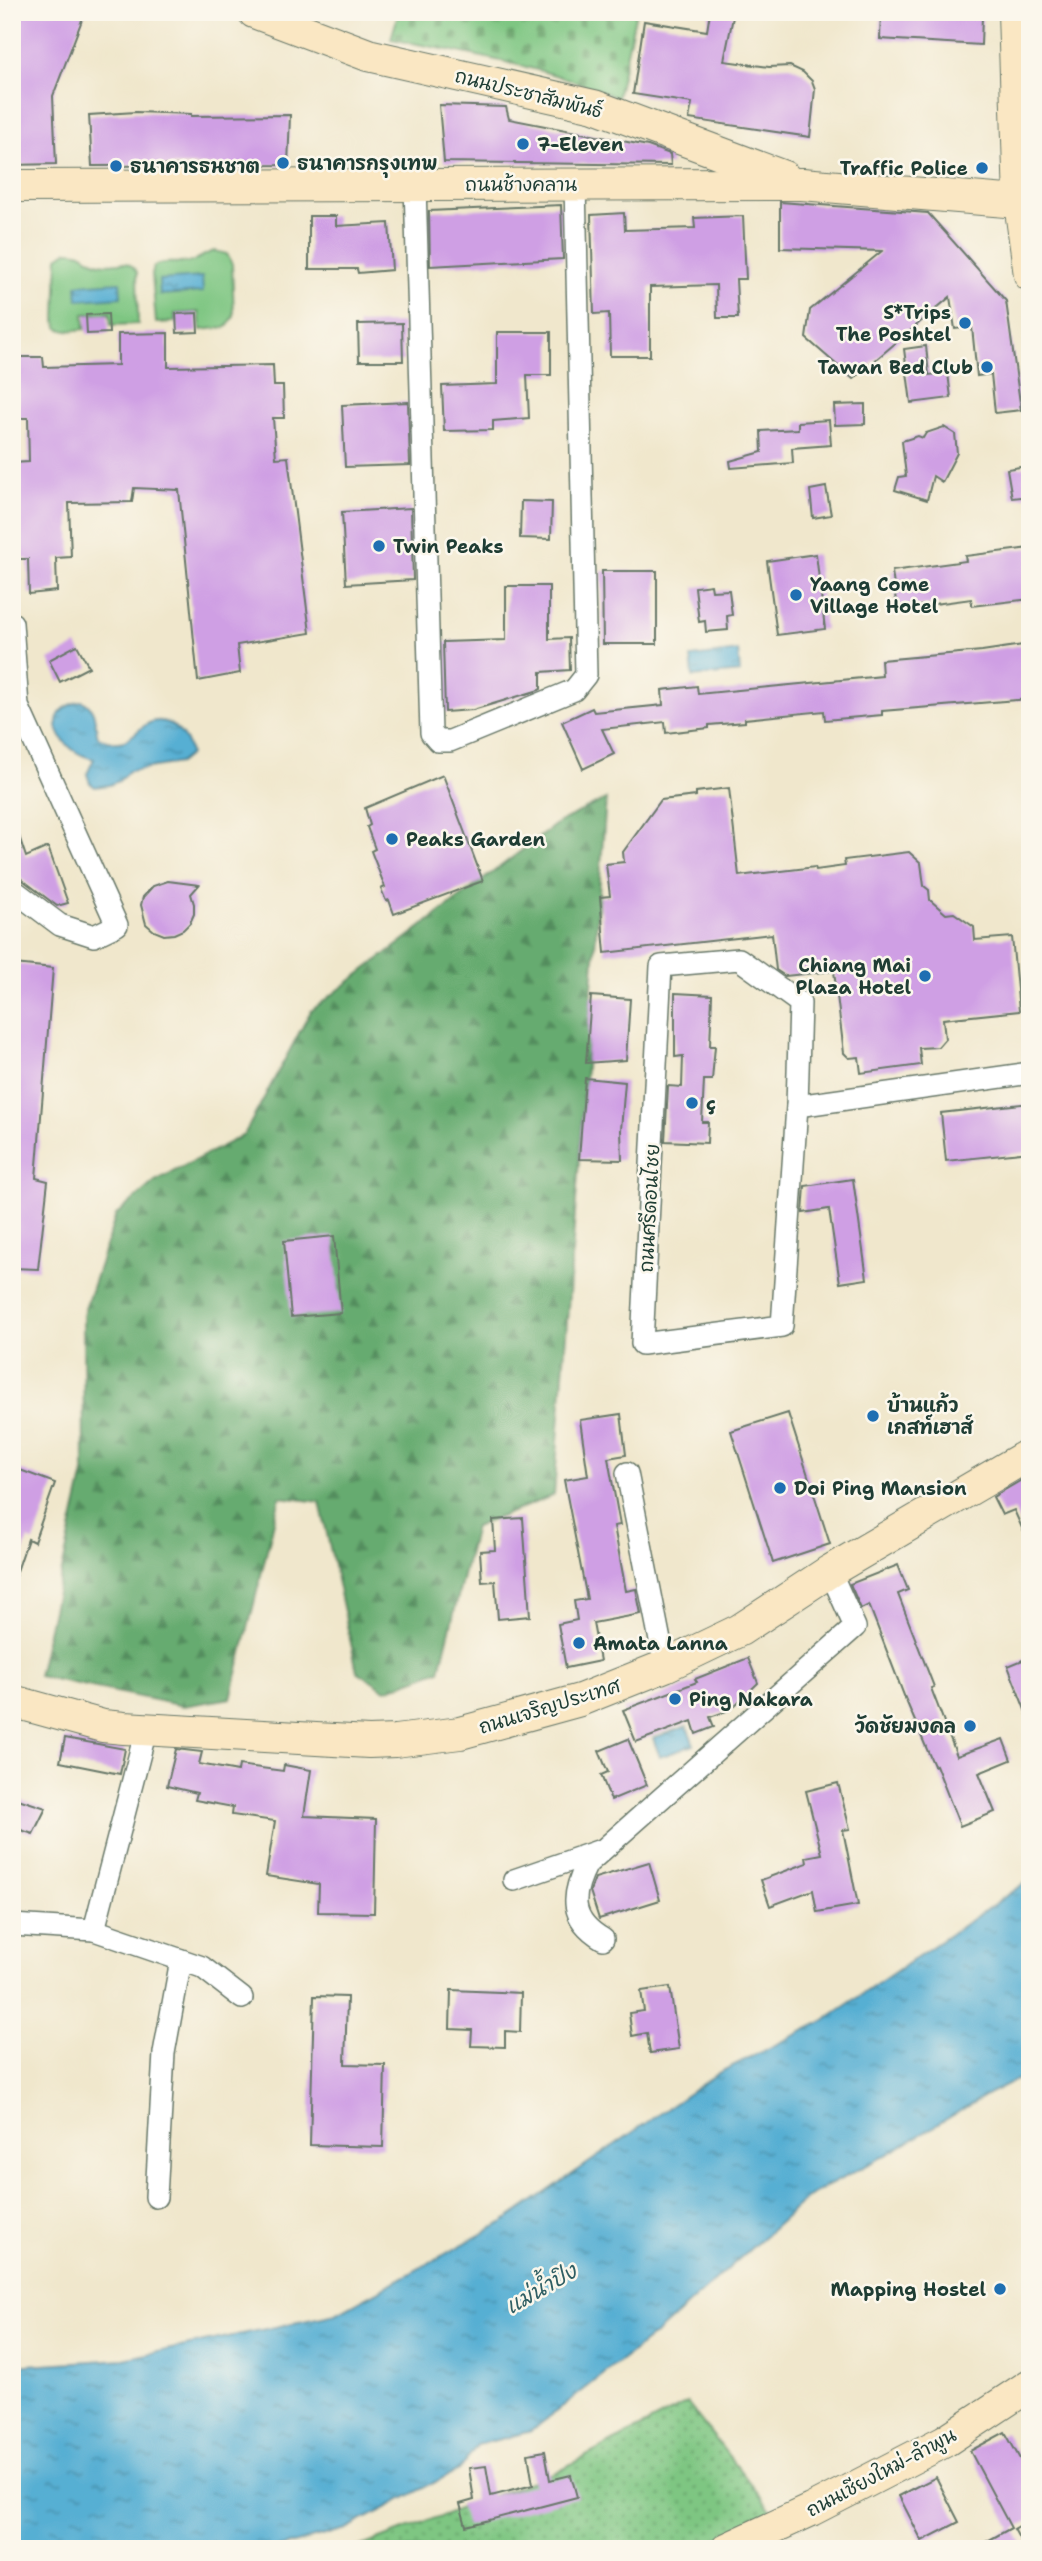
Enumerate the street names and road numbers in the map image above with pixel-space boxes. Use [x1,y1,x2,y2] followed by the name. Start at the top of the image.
[452,63,605,124] street label: ถนนประชาสัมพันธ์
[465,172,577,197] street label: ถนนช้างคลาน
[634,1143,665,1273] street label: ถนนศรีดอนไชย
[476,1673,624,1740] street label: ถนนเจริญประเทศ
[802,2422,962,2524] street label: ถนนเชียงใหม่-ลำพูน

